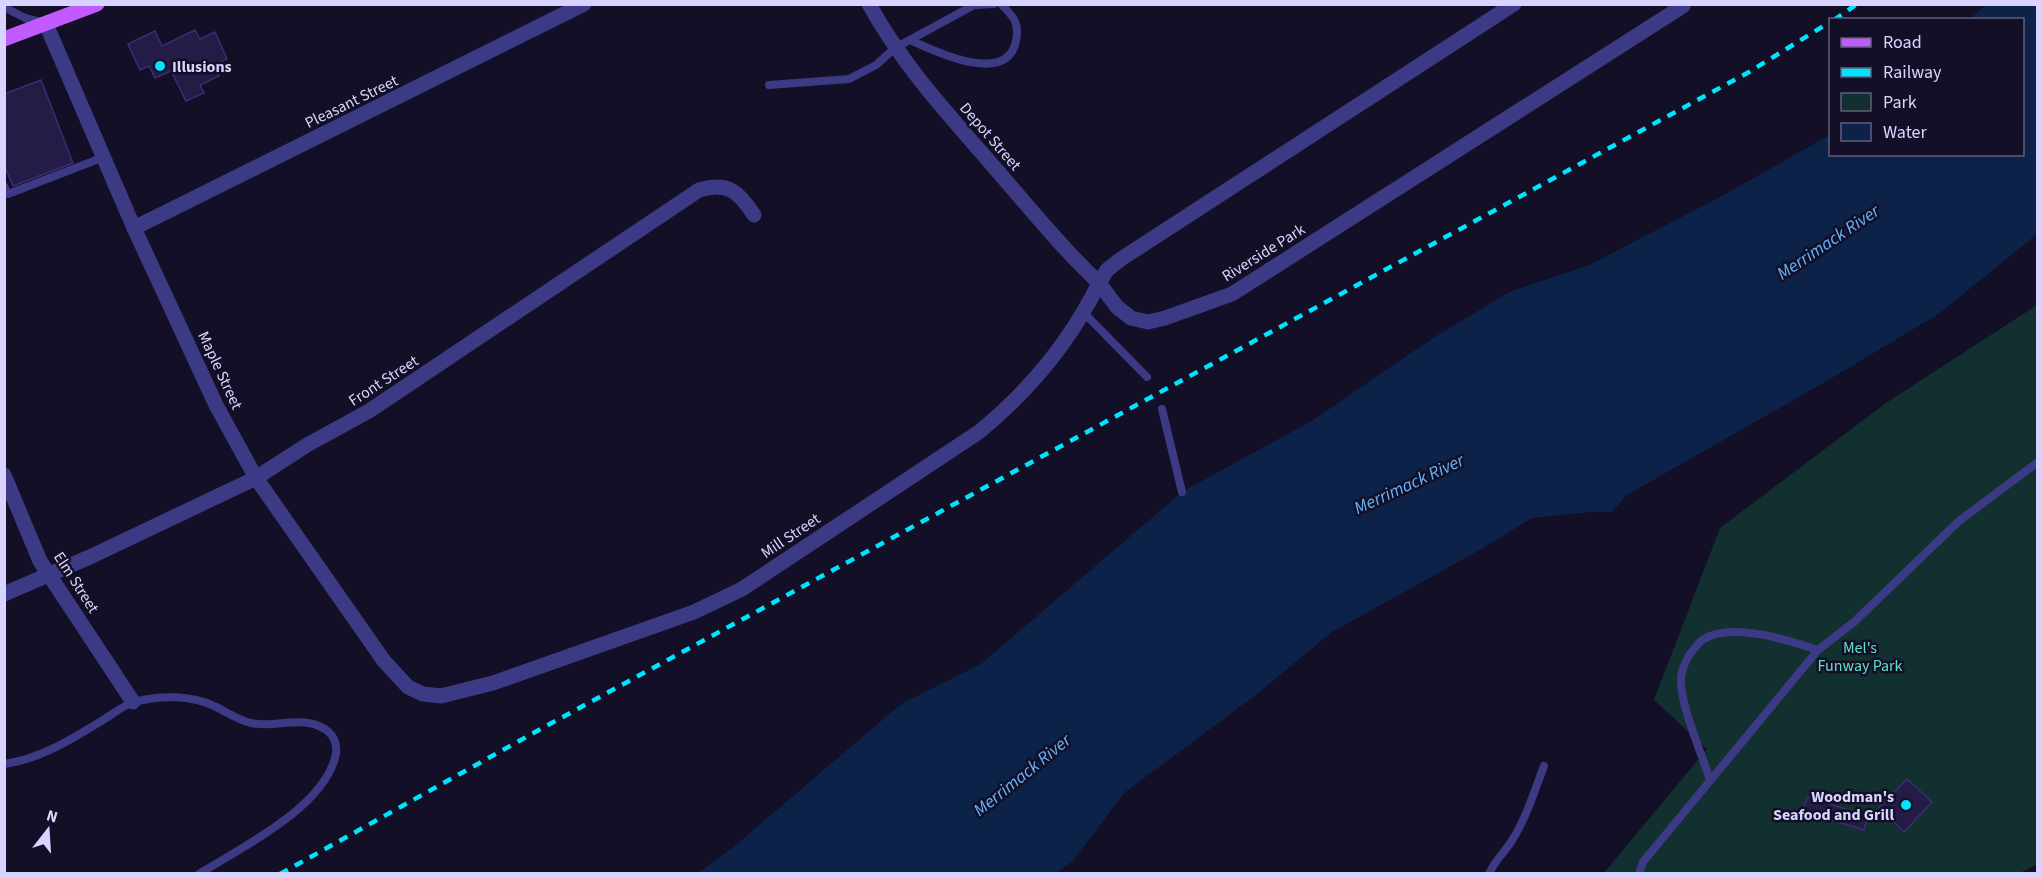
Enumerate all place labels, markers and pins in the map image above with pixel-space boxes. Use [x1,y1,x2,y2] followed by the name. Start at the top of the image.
[172,56,232,78] place label: Illusions
[153,59,167,73] marker: Illusions
[1773,786,1894,826] place label: Woodman's Seafood and Grill
[1899,798,1913,812] marker: Woodman's Seafood and Grill

